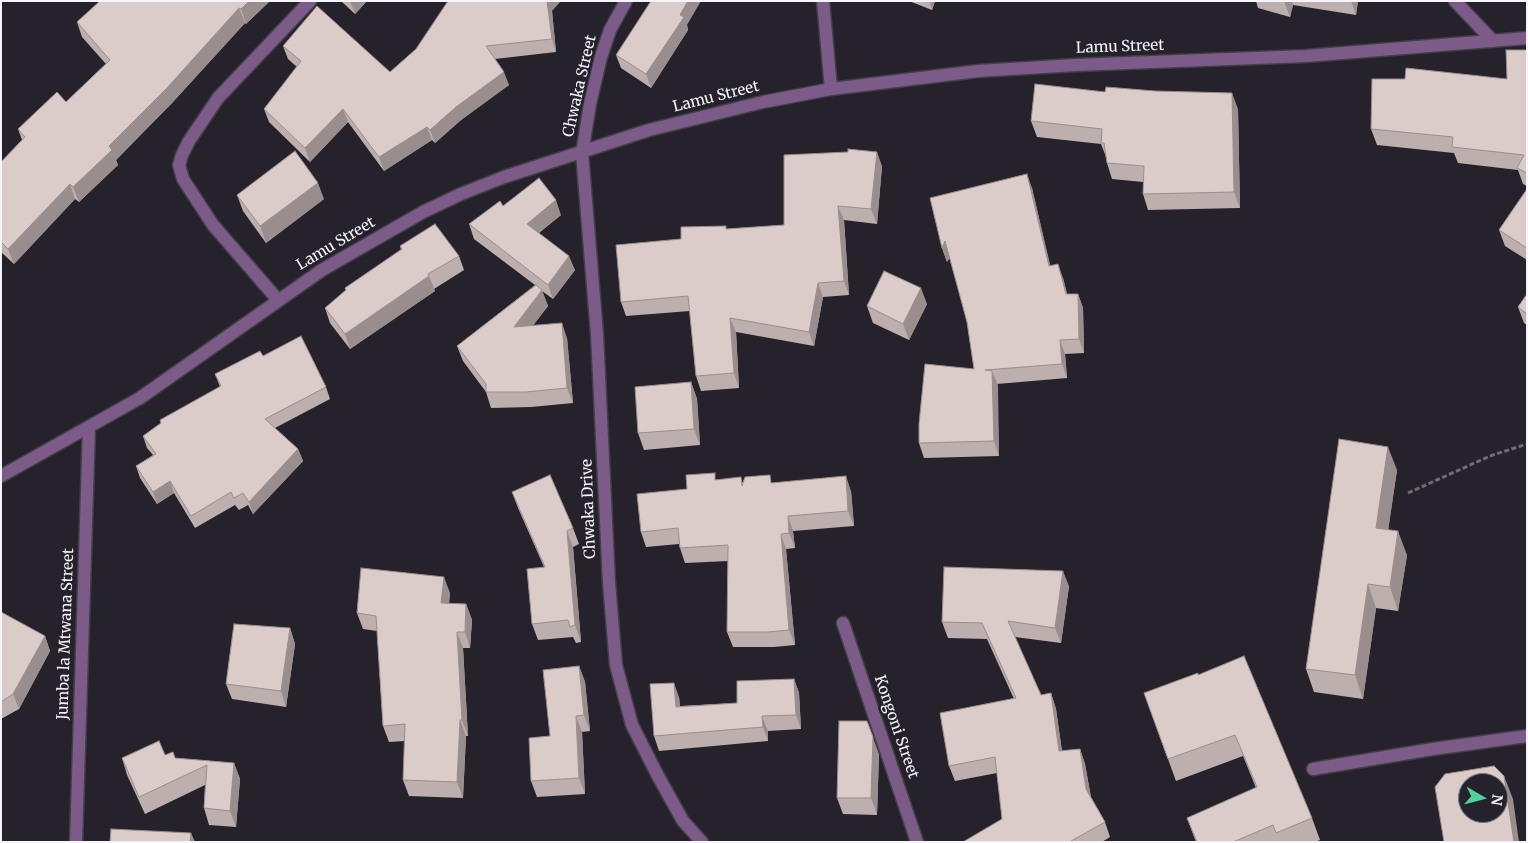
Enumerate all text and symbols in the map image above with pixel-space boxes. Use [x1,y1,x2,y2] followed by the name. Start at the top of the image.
[560,33,600,139] street label: Chwaka Street
[1076,36,1164,58] street label: Lamu Street
[671,78,761,116] street label: Lamu Street
[294,214,378,274] street label: Lamu Street
[578,459,600,559] street label: Chwaka Drive
[54,548,78,720] street label: Jumba la Mtwana Street
[870,673,922,781] street label: Kongoni Street
[1458,773,1508,823] north arrow
[1487,793,1507,807] text: N

